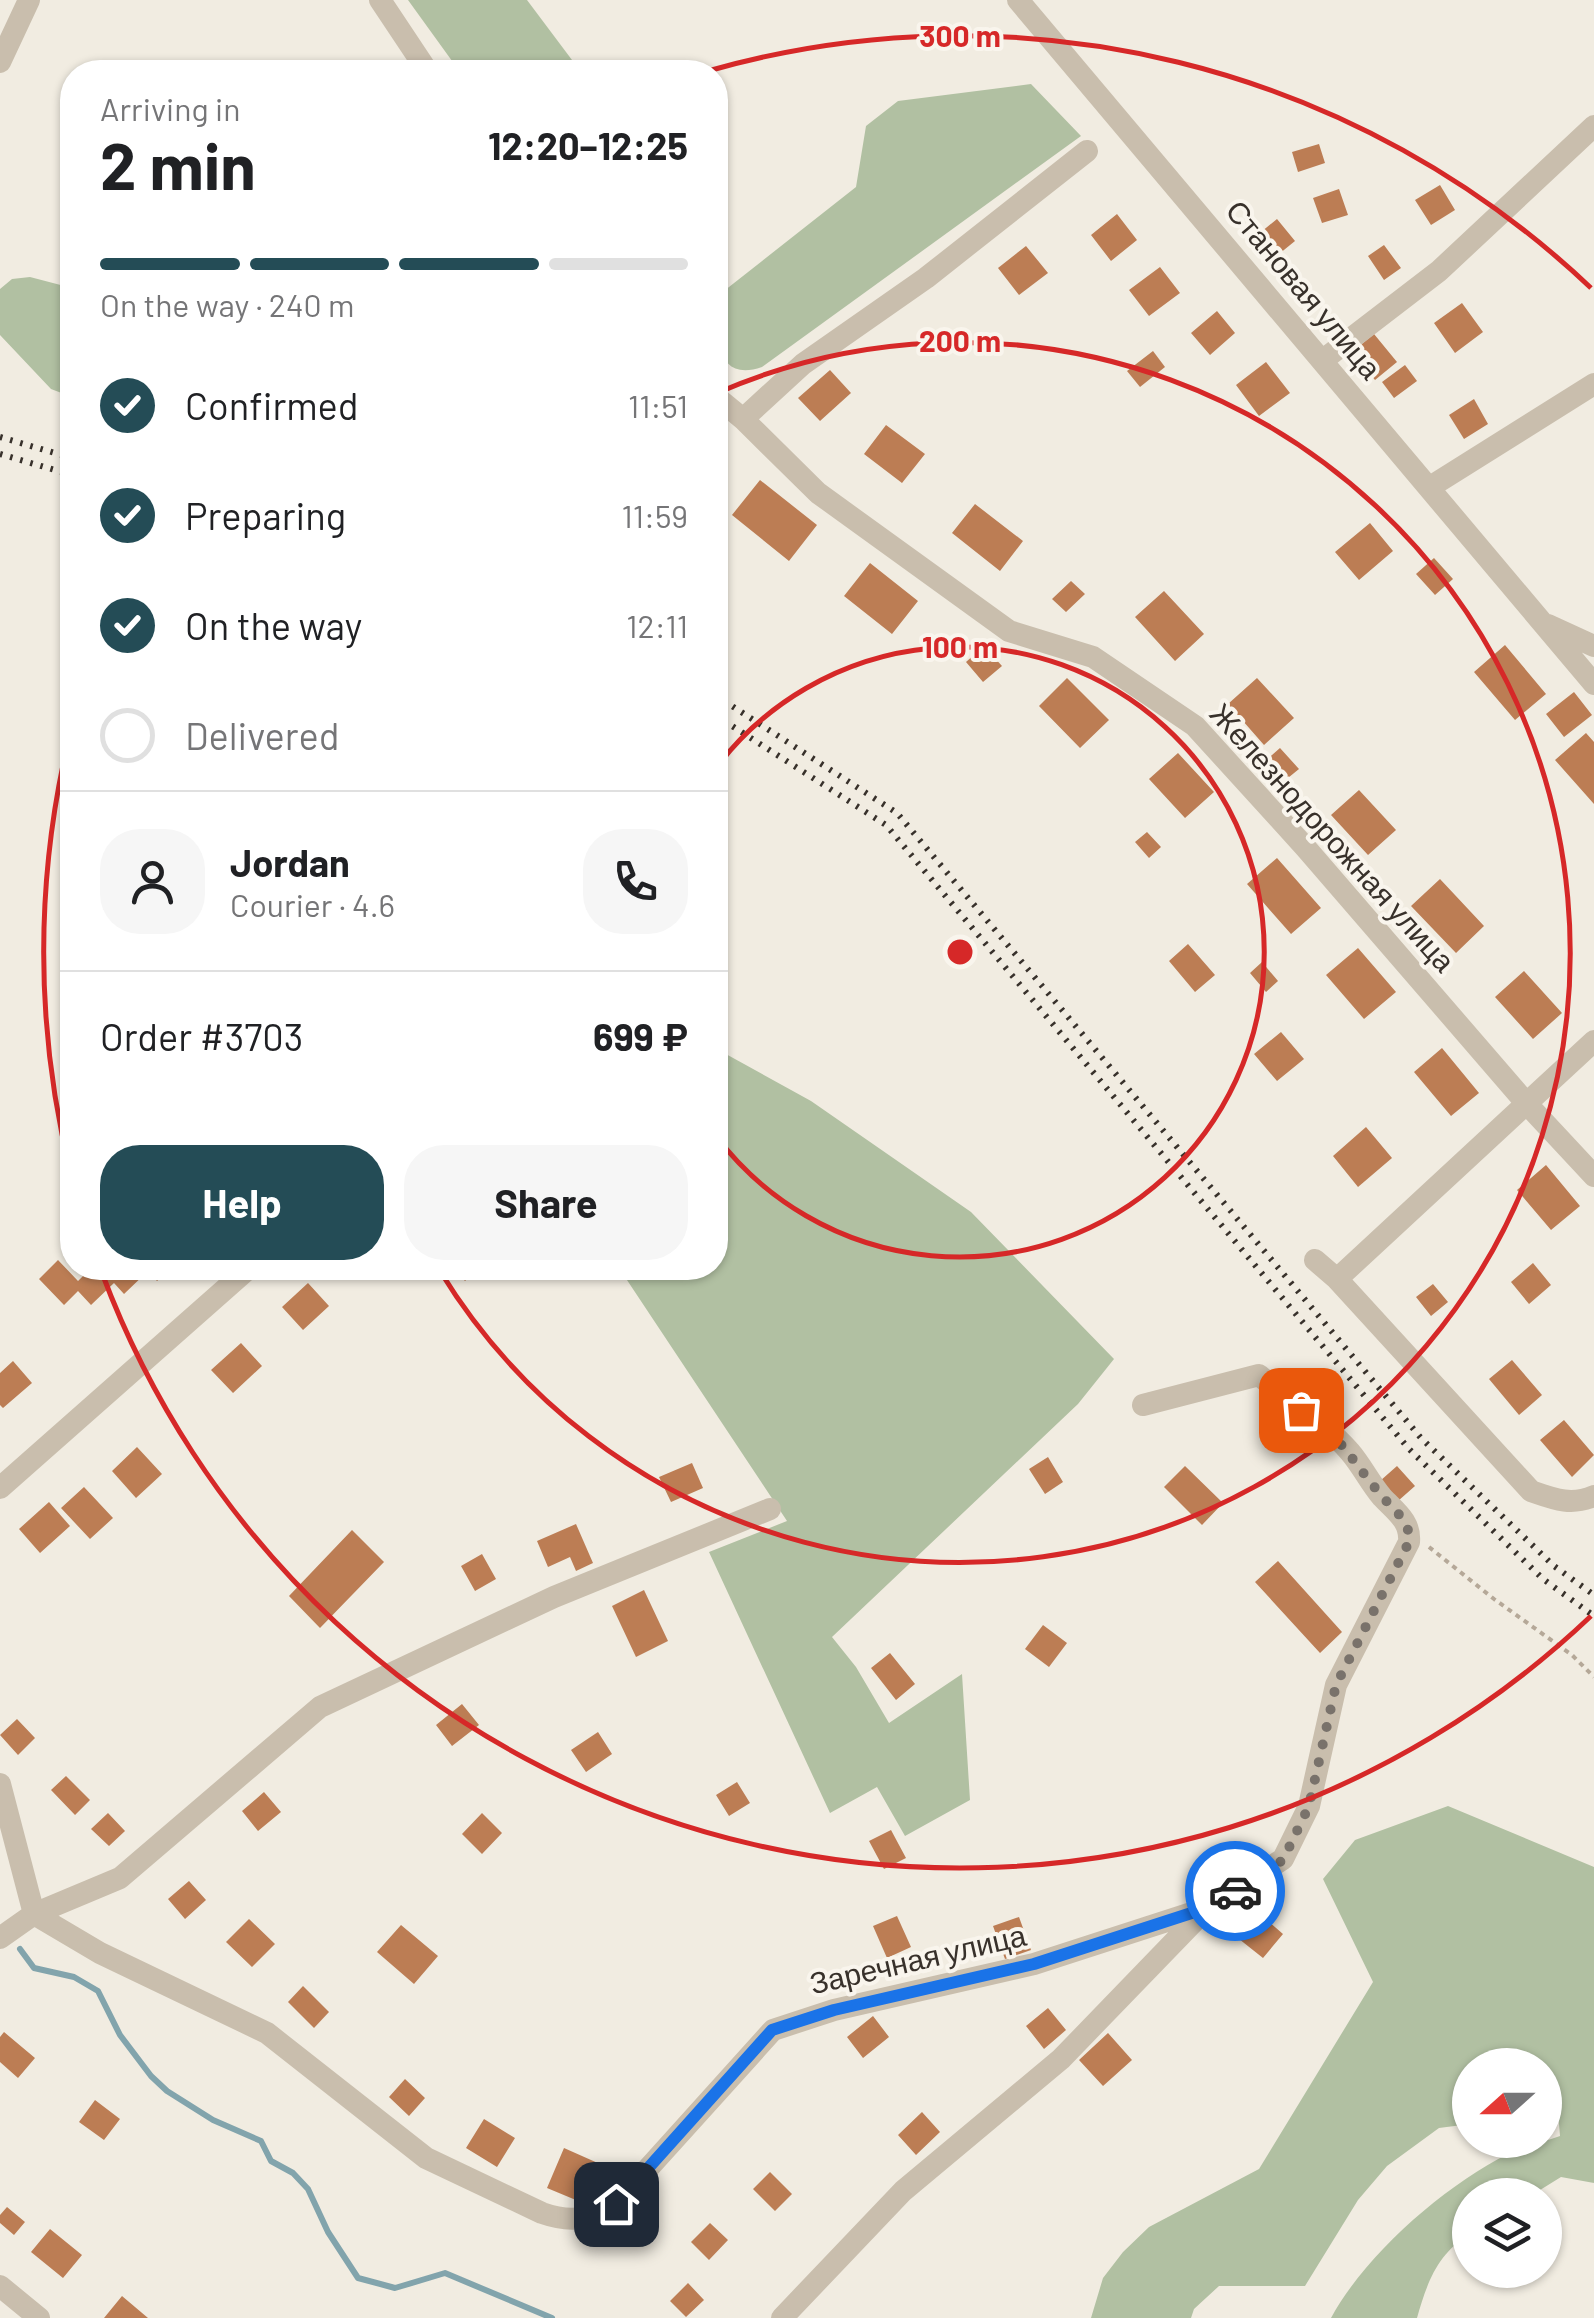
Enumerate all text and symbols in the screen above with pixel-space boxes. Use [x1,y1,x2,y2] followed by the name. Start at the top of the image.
[919,17,1001,53] text: 300 m
[100,89,240,127] text: Arriving in
[488,122,688,168] text: 12:20–12:25
[100,125,256,203] text: 2 min
[1219,192,1390,386] street label: Становая улица
[100,285,355,323] text: On the way · 240 m
[919,322,1001,358] text: 200 m
[100,378,155,433] icon: check
[185,382,358,428] text: Confirmed
[628,386,688,424] text: 11:51
[100,488,155,543] icon: check
[185,492,346,538] text: Preparing
[622,496,688,534] text: 11:59
[100,598,155,653] icon: check
[185,602,362,648] text: On the way
[626,606,688,644] text: 12:11
[922,628,998,664] text: 100 m
[1204,695,1464,978] street label: Железнодорожная улица
[185,712,339,758] text: Delivered
[100,829,205,934] button: person
[583,829,688,934] button: phone
[230,839,350,885] text: Jordan
[230,885,395,923] text: Courier · 4.6
[942,934,978,970] centre of rings
[100,1013,303,1059] text: Order #3703
[593,1013,688,1059] text: 699 ₽
[100,1145,384,1260] button: Help
[404,1145,688,1260] button: Share
[1259,1368,1344,1453] pin
[1274,1383,1329,1438] icon: bag
[1185,1841,1285,1941] courier
[1208,1864,1263,1919] icon: car
[806,1916,1029,2000] street label: Заречная улица
[1452,2048,1562,2158] north arrow
[1452,2048,1562,2288] map controls
[574,2162,659,2247] pin
[589,2177,644,2232] icon: home
[1452,2178,1562,2288] button: layers

